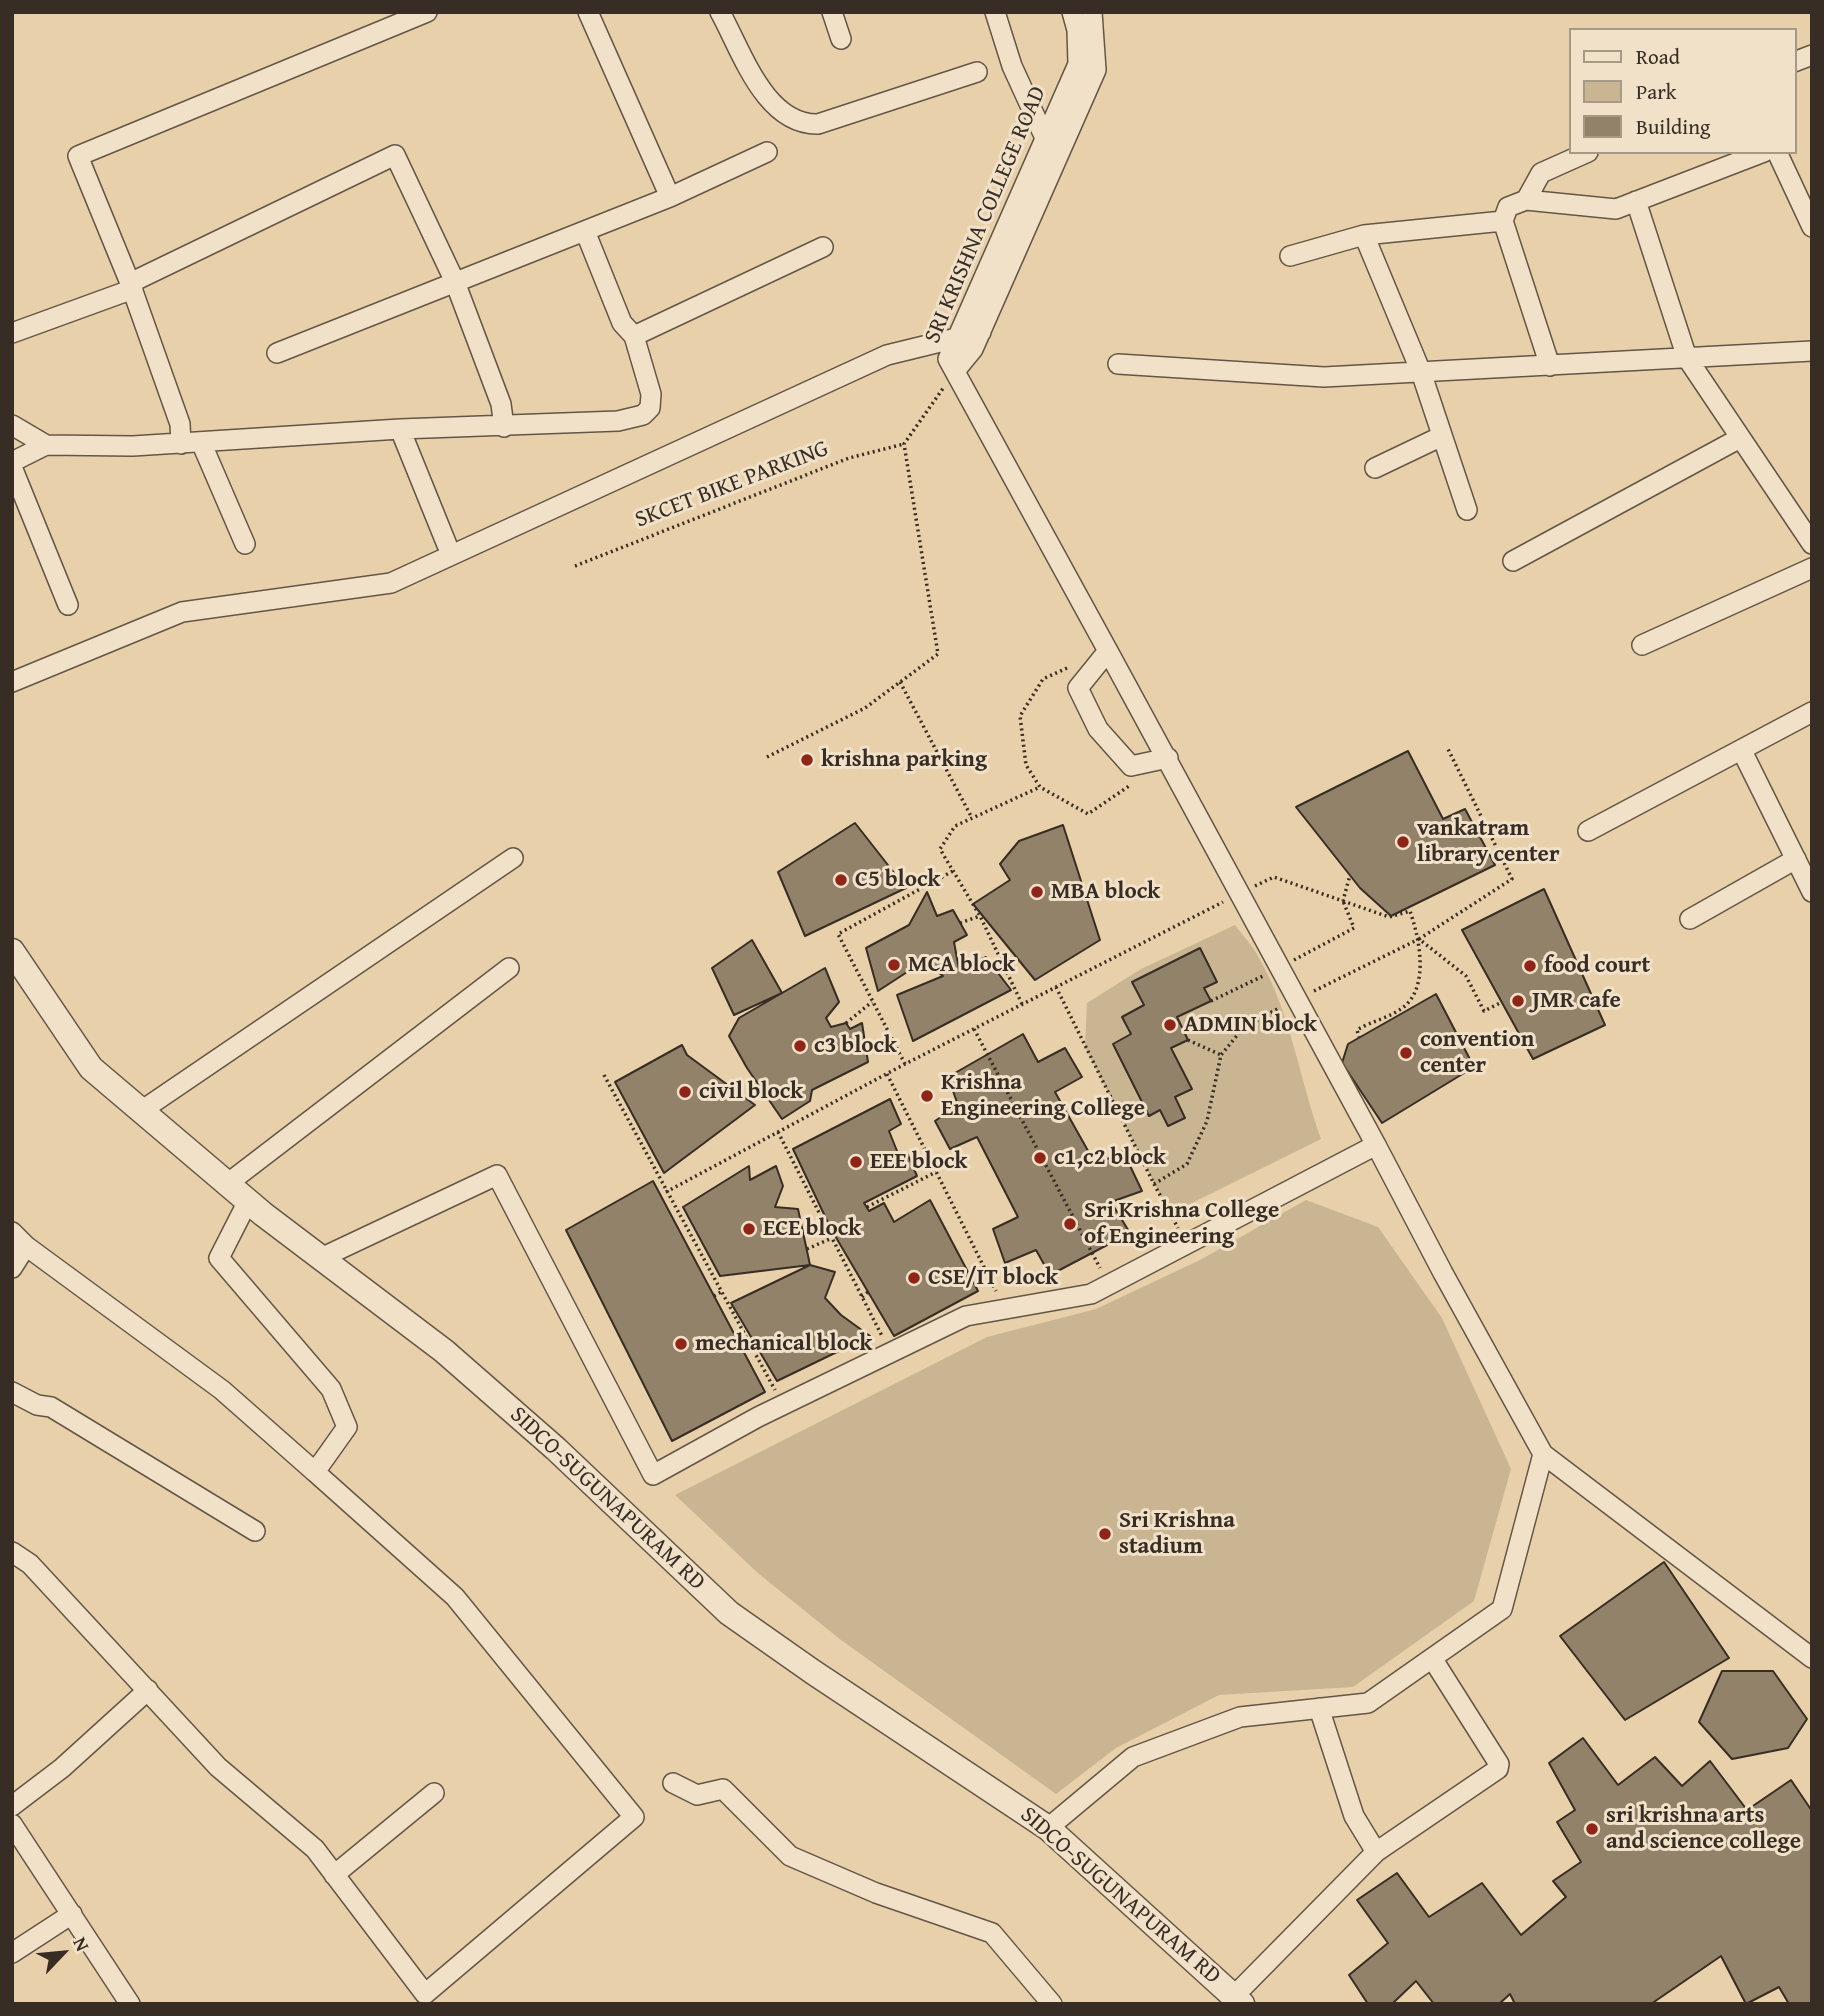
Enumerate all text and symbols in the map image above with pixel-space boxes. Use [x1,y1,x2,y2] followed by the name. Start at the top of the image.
[1568,28,1796,154] legend
[1636,41,1680,72] text: Road
[1636,76,1677,107] text: Park
[919,82,1053,348] street label: SRI KRISHNA COLLEGE ROAD
[1636,111,1710,142] text: Building
[631,435,833,535] street label: SKCET BIKE PARKING
[821,746,987,774] place label: krishna parking
[799,752,815,768] marker: krishna parking
[1417,815,1559,869] place label: vankatram library center
[1395,834,1411,850] marker: vankatram library center
[855,866,940,894] place label: C5 block
[833,872,849,888] marker: C5 block
[1051,878,1160,906] place label: MBA block
[1029,884,1045,900] marker: MBA block
[908,951,1015,979] place label: MCA block
[1544,952,1650,980] place label: food court
[886,957,902,973] marker: MCA block
[1522,958,1538,974] marker: food court
[1532,987,1621,1015] place label: JMR cafe
[1510,993,1526,1009] marker: JMR cafe
[1184,1011,1317,1039] place label: ADMIN block
[1162,1017,1178,1033] marker: ADMIN block
[1420,1026,1534,1080] place label: convention center
[814,1032,897,1060] place label: c3 block
[792,1038,808,1054] marker: c3 block
[1398,1045,1414,1061] marker: convention center
[941,1069,1145,1123] place label: Krishna Engineering College
[699,1078,803,1106] place label: civil block
[677,1084,693,1100] marker: civil block
[919,1088,935,1104] marker: Krishna Engineering College
[1054,1144,1166,1172] place label: c1,c2 block
[870,1148,967,1176] place label: EEE block
[1032,1150,1048,1166] marker: c1,c2 block
[848,1154,864,1170] marker: EEE block
[1084,1197,1279,1251] place label: Sri Krishna College of Engineering
[763,1215,861,1243] place label: ECE block
[1062,1216,1078,1232] marker: Sri Krishna College of Engineering
[741,1221,757,1237] marker: ECE block
[928,1264,1058,1292] place label: CSE/IT block
[906,1270,922,1286] marker: CSE/IT block
[695,1330,872,1358] place label: mechanical block
[673,1336,689,1352] marker: mechanical block
[504,1401,710,1597] street label: SIDCO-SUGUNAPURAM RD
[1119,1507,1235,1561] place label: Sri Krishna stadium
[1097,1526,1113,1542] marker: Sri Krishna stadium
[1014,1801,1226,1991] street label: SIDCO-SUGUNAPURAM RD
[1606,1802,1801,1856] place label: sri krishna arts and science college
[1584,1821,1600,1837] marker: sri krishna arts and science college
[28,1918,98,1988] north arrow
[67,1932,97,1956] text: N

